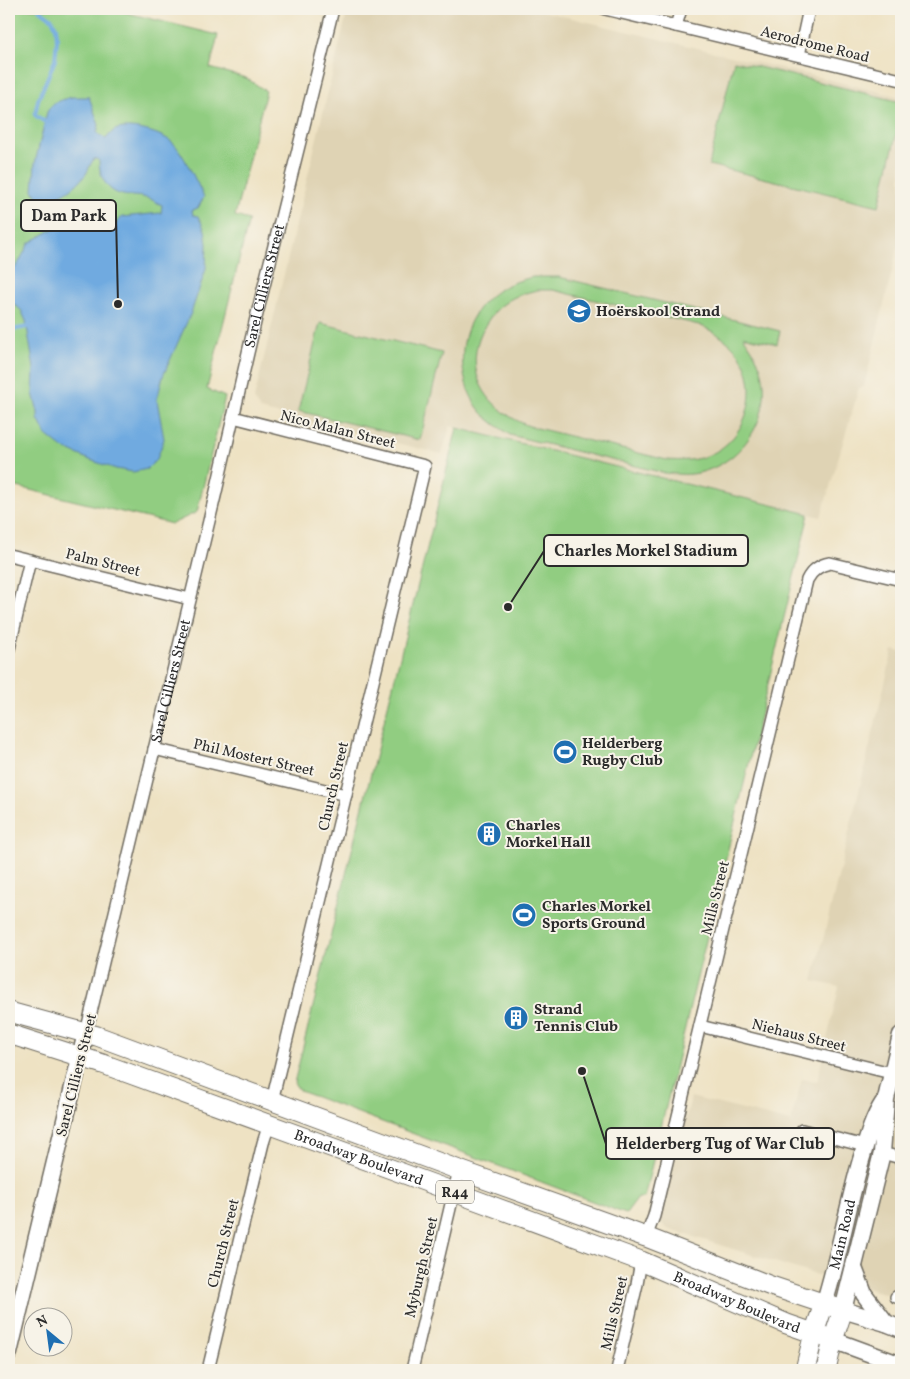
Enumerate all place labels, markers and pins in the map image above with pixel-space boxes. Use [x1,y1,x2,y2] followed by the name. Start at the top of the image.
[21,200,116,231] callout: Dam Park
[566,298,592,324] school or university icon: Hoërskool Strand
[596,302,720,323] place label: Hoërskool Strand
[544,535,748,566] callout: Charles Morkel Stadium
[582,734,663,772] place label: Helderberg Rugby Club
[552,739,578,765] sports icon: Helderberg Rugby Club
[506,816,591,854] place label: Charles Morkel Hall
[476,821,502,847] building icon: Charles Morkel Hall
[542,897,651,935] place label: Charles Morkel Sports Ground
[511,902,537,928] sports icon: Charles Morkel Sports Ground
[534,1000,618,1038] place label: Strand Tennis Club
[503,1005,529,1031] building icon: Strand Tennis Club
[606,1128,834,1159] callout: Helderberg Tug of War Club

